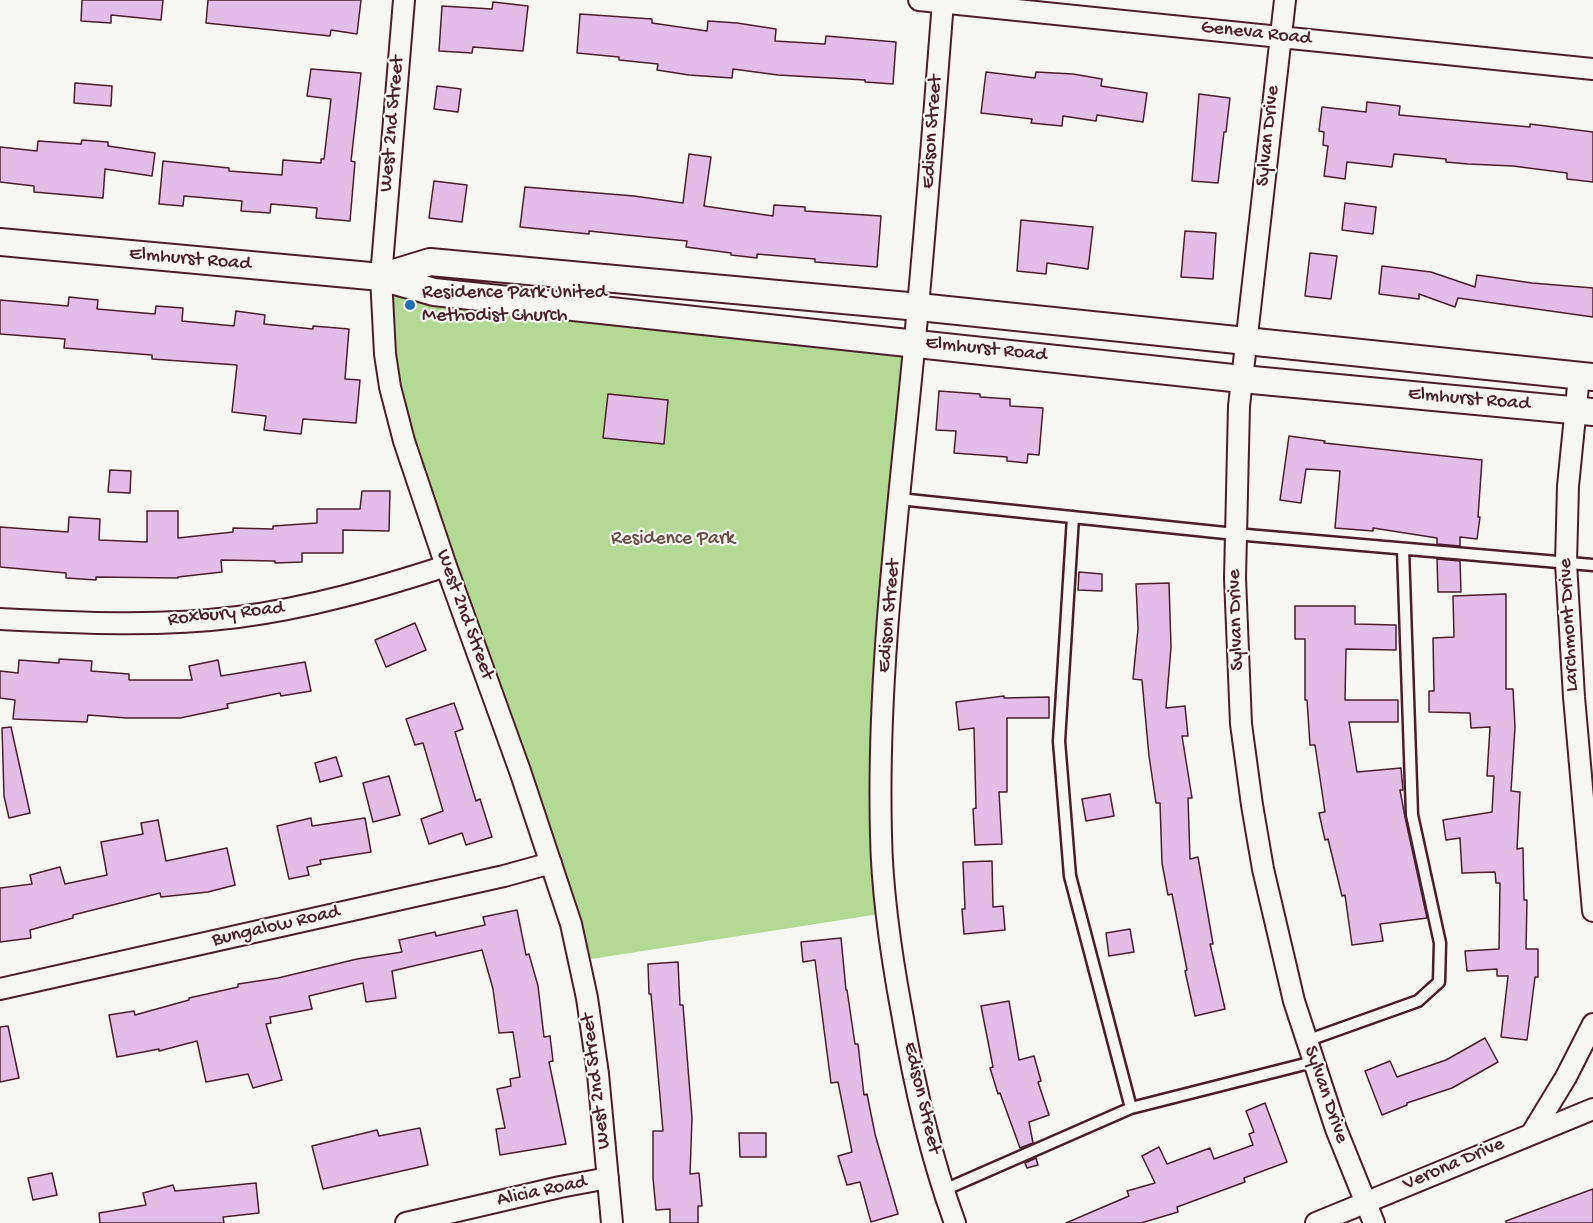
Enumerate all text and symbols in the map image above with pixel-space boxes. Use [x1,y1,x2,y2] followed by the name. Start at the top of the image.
[1199,16,1313,52] street label: Geneva Road
[375,55,411,193] street label: West 2nd Street
[917,74,949,190] street label: Edison Street
[1252,84,1286,188] street label: Sylvan Drive
[128,243,252,277] street label: Elmhurst Road
[422,282,606,329] place label: Residence Park United Methodist Church
[403,298,417,312] marker: Residence Park United Methodist Church
[924,332,1048,368] street label: Elmhurst Road
[1407,383,1531,417] street label: Elmhurst Road
[611,528,735,552] park label: Residence Park
[429,547,499,683] street label: West 2nd Street
[873,558,907,674] street label: Edison Street
[1555,558,1585,692] street label: Larchmont Drive
[1223,569,1251,671] street label: Sylvan Drive
[167,597,285,633] street label: Roxbury Road
[210,901,342,953] street label: Bungalow Road
[577,1012,617,1150] street label: West 2nd Street
[897,1040,945,1156] street label: Edison Street
[1297,1043,1353,1147] street label: Sylvan Drive
[1400,1133,1508,1197] street label: Verona Drive
[495,1171,589,1213] street label: Alicia Road

